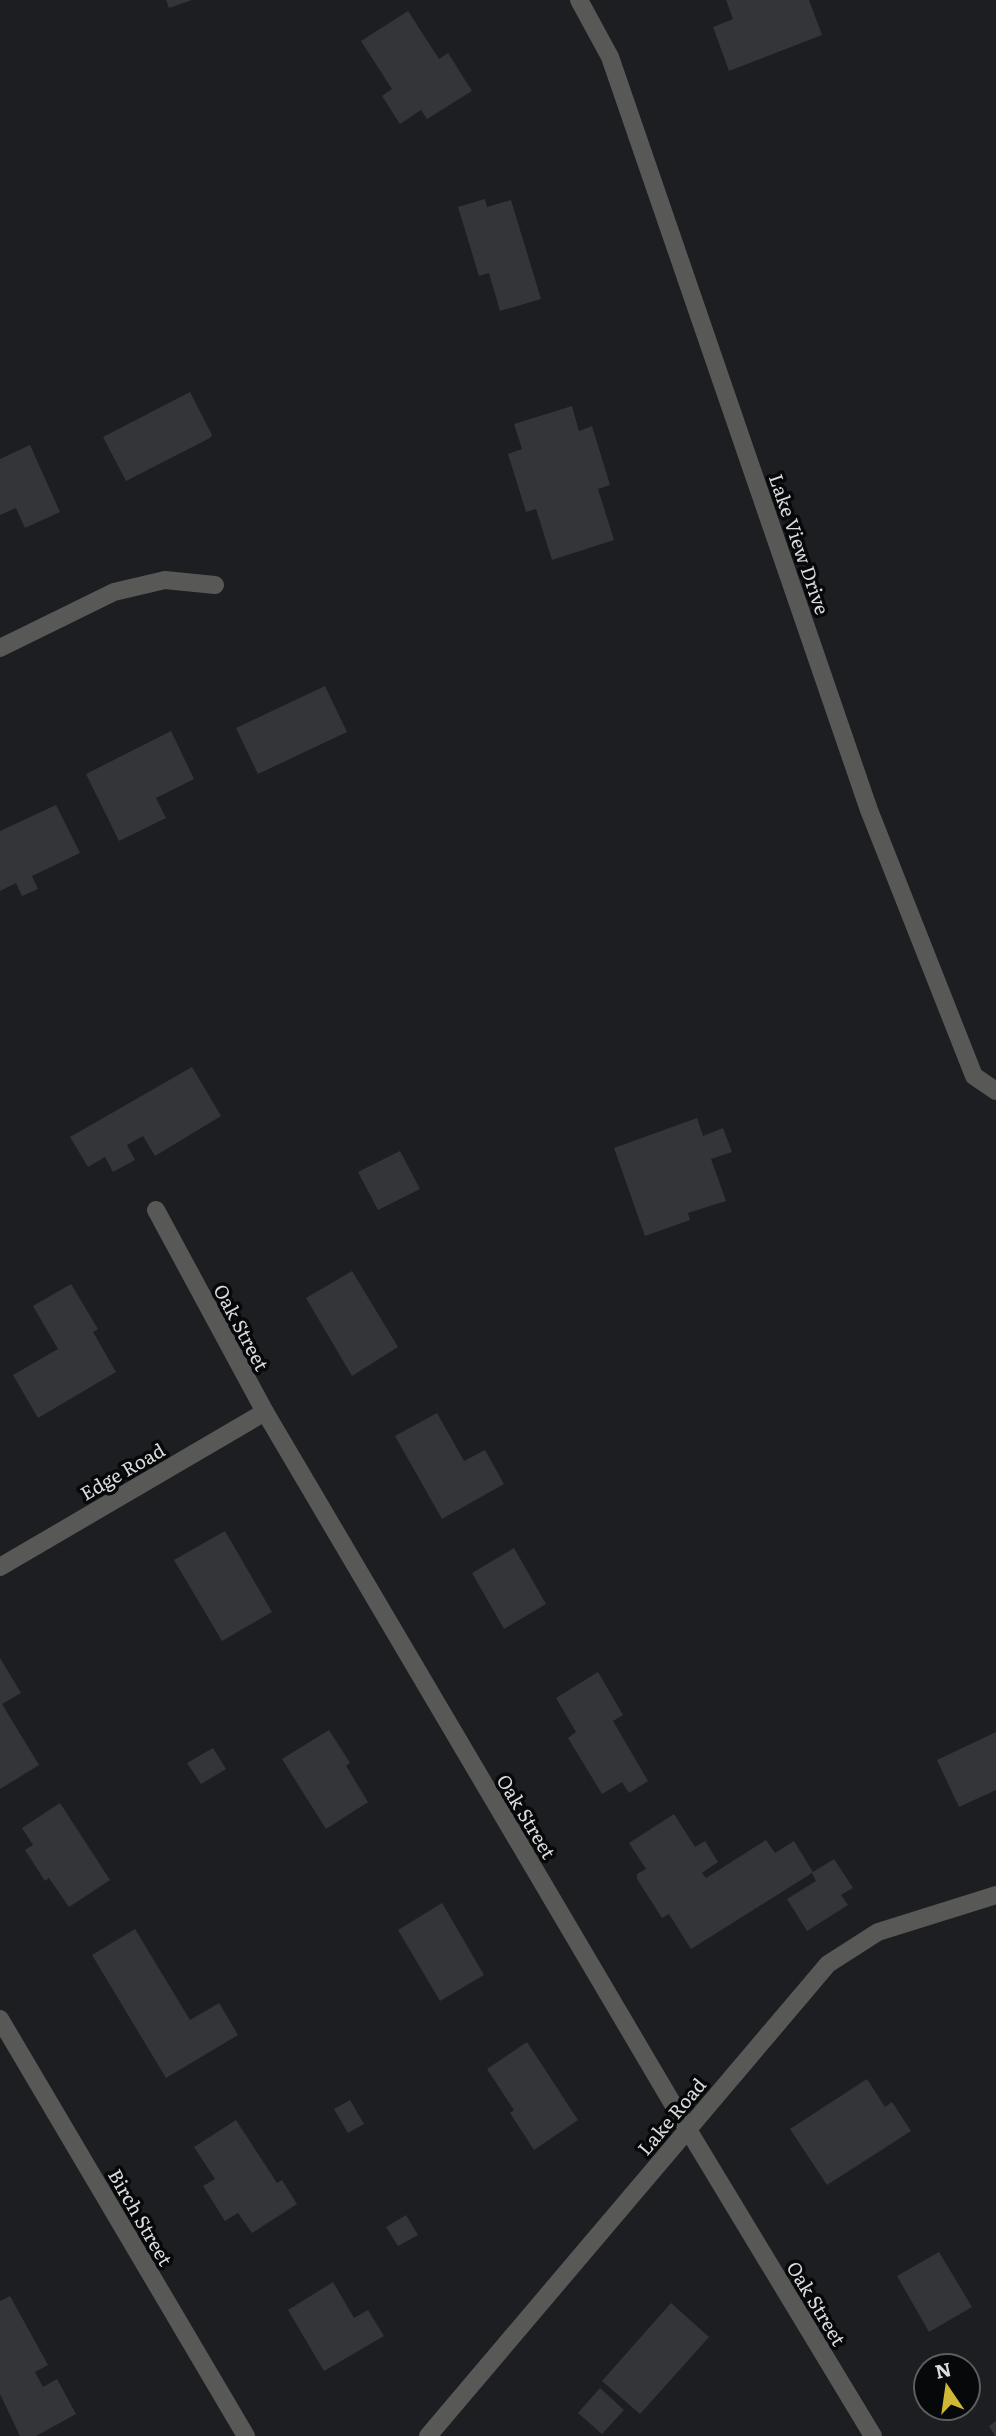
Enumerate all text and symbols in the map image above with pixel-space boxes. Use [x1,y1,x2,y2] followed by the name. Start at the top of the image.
[763,470,837,618] street label: Lake View Drive
[207,1279,277,1376] street label: Oak Street
[74,1435,170,1507] street label: Edge Road
[491,1768,563,1864] street label: Oak Street
[630,2071,712,2161] street label: Lake Road
[102,2163,180,2271] street label: Birch Street
[781,2255,853,2351] street label: Oak Street
[912,2352,982,2422] north arrow
[932,2354,954,2385] text: N

